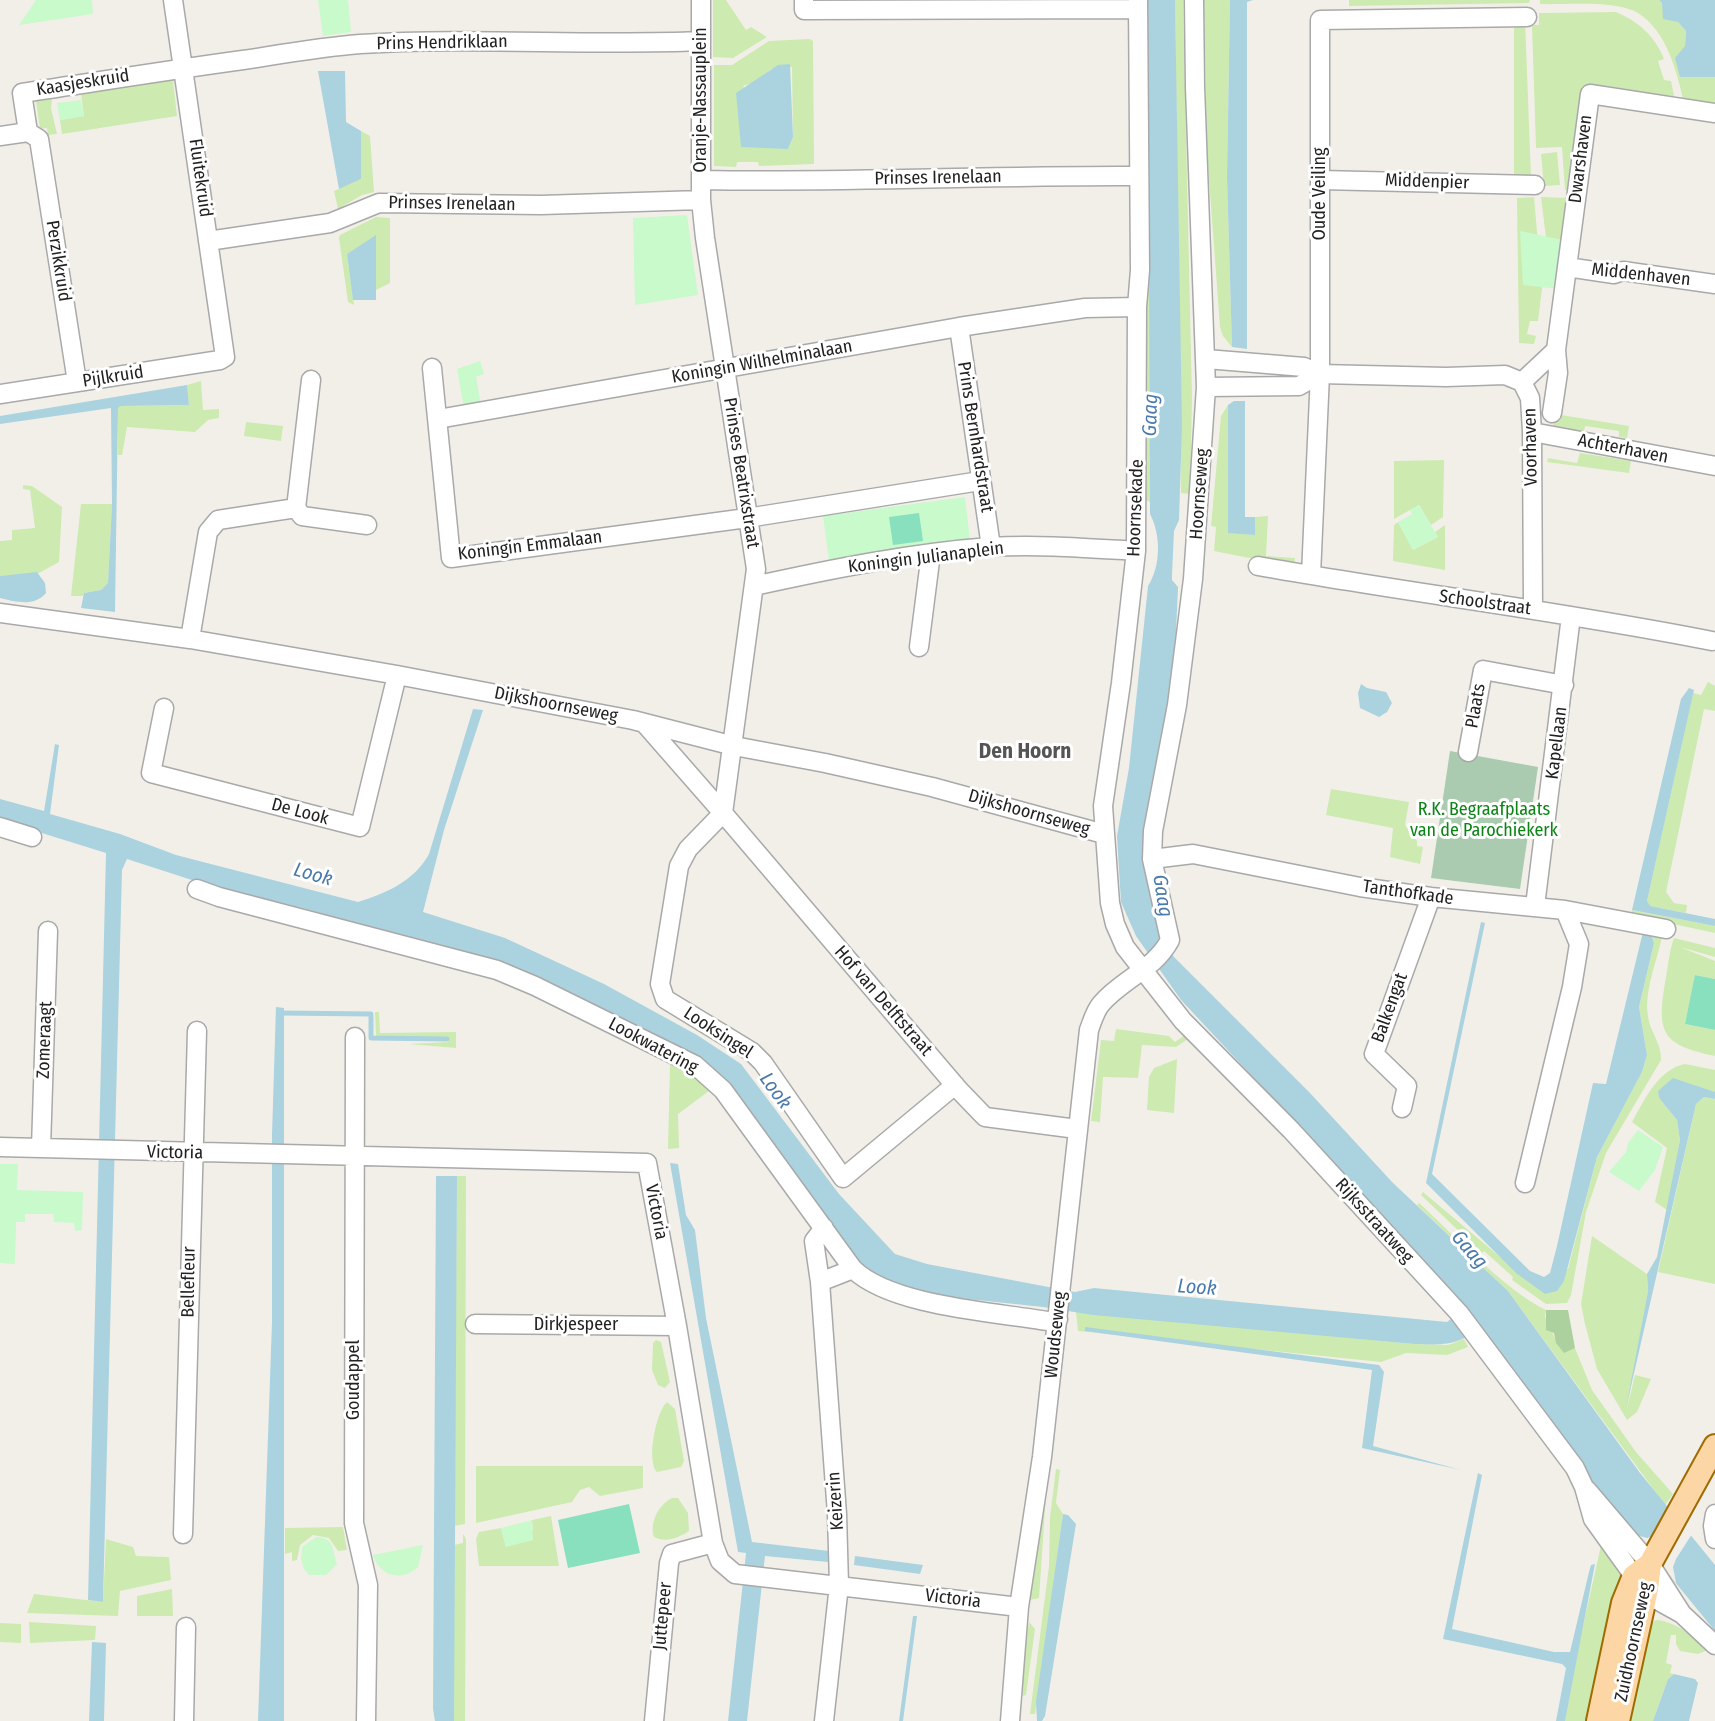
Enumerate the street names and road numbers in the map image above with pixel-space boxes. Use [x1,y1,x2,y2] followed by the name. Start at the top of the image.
[690,27,712,173] street label: Oranje-Nassauplein
[376,31,508,55] street label: Prins Hendriklaan
[35,65,131,101] street label: Kaasjeskruid
[1565,114,1597,204] street label: Dwarshaven
[184,137,216,219] street label: Fluitekruid
[1309,148,1331,240] street label: Oude Veiling
[874,166,1002,190] street label: Prinses Irenelaan
[1385,170,1469,194] street label: Middenpier
[388,192,516,216] street label: Prinses Irenelaan
[41,219,75,303] street label: Perzikkruid
[1590,259,1692,291] street label: Middenhaven
[670,335,854,389] street label: Koningin Wilhelminalaan
[952,360,998,514] street label: Prins Bernhardstraat
[81,362,145,392] street label: Pijlkruid
[718,396,764,550] street label: Prinses Beatrixstraat
[1520,408,1542,486] street label: Voorhaven
[1576,430,1670,468] street label: Achterhaven
[1186,448,1214,540] street label: Hoornseweg
[1124,459,1148,557] street label: Hoornsekade
[457,526,603,566] street label: Koningin Emmalaan
[847,538,1005,578] street label: Koningin Julianaplein
[1438,586,1532,620] street label: Schoolstraat
[492,682,620,728] street label: Dijkshoornseweg
[1461,682,1491,730] street label: Plaats
[1542,705,1572,781] street label: Kapellaan
[966,785,1092,841] street label: Dijkshoornseweg
[269,794,331,830] street label: De Look
[1361,876,1455,910] street label: Tanthofkade
[829,942,937,1060] street label: Hof van Delftstraat
[1367,970,1413,1046] street label: Balkengat
[33,1001,57,1079] street label: Zomeraagt
[679,1003,757,1063] street label: Looksingel
[604,1013,702,1079] street label: Lookwatering
[147,1142,203,1164] street label: Victoria
[1330,1174,1418,1268] street label: Rijksstraatweg
[640,1182,672,1242] street label: Victoria
[178,1246,200,1318] street label: Bellefleur
[1041,1290,1071,1380] street label: Woudseweg
[534,1314,618,1336] street label: Dirkjespeer
[343,1340,365,1420] street label: Goudappel
[823,1471,849,1531] street label: Keizerin
[1611,1580,1657,1704] street label: Zuidhoornseweg
[649,1581,677,1651] street label: Juttepeer
[924,1585,982,1613] street label: Victoria

